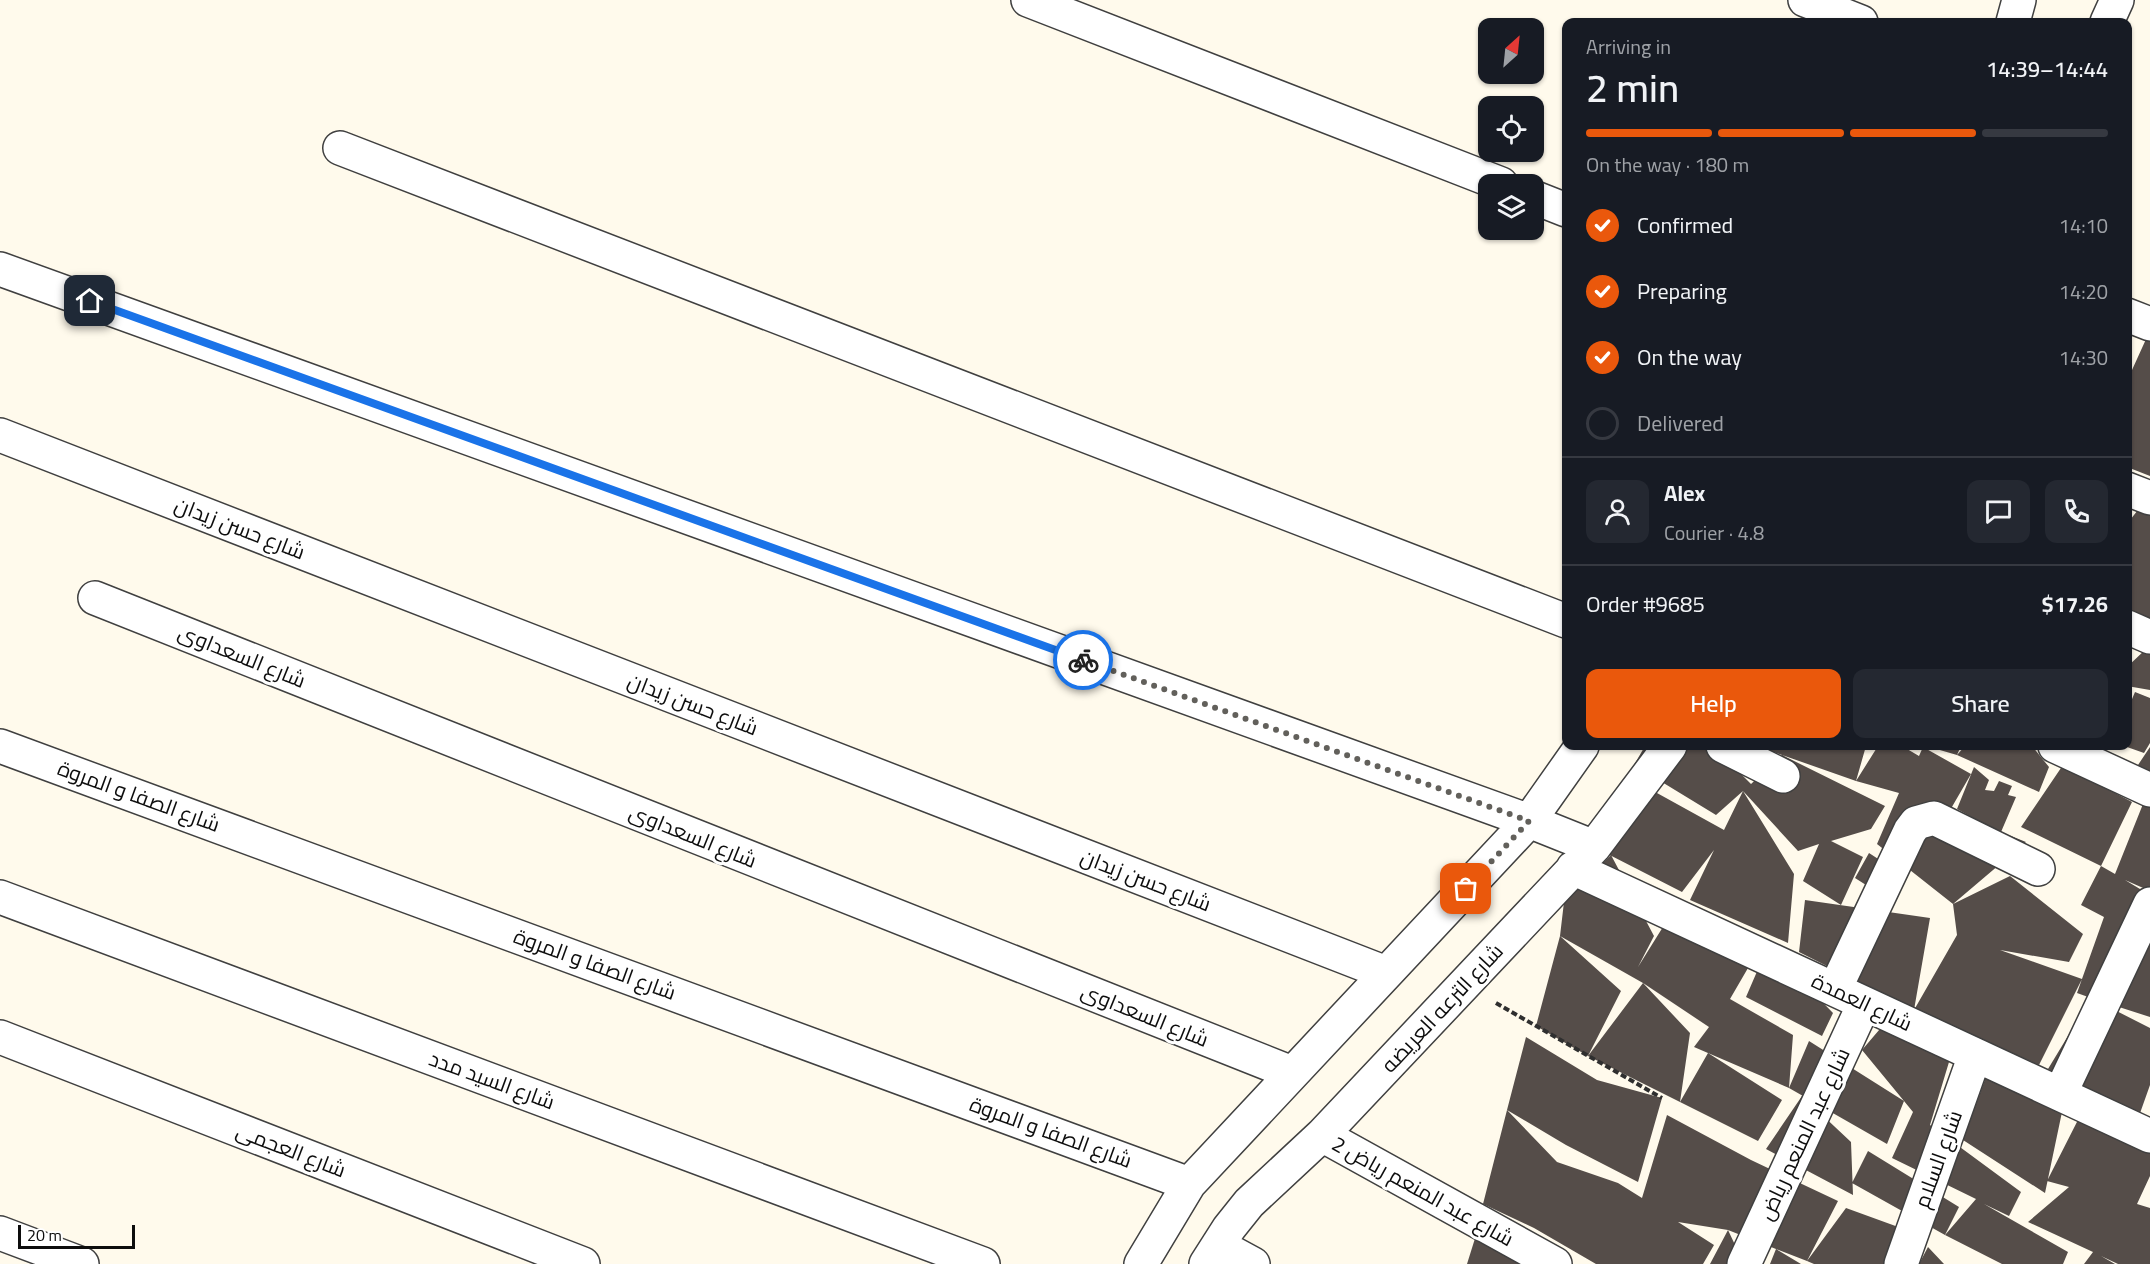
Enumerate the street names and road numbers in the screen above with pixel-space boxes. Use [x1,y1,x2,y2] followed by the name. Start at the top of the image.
[169,485,311,571] street label: شارع حسن زيدان
[172,613,312,699] street label: شارع السعداوى
[622,661,764,747] street label: شارع حسن زيدان
[52,749,226,843] street label: شارع الصفا و المروة
[623,793,763,879] street label: شارع السعداوى
[1075,837,1217,923] street label: شارع حسن زيدان
[508,917,682,1011] street label: شارع الصفا و المروة
[1371,934,1513,1082] street label: شارع الترعه العريضه
[1805,962,1919,1042] street label: شارع العمدة
[1075,972,1215,1058] street label: شارع السعداوى
[423,1039,561,1121] street label: شارع السيد مدد
[1747,1041,1861,1227] street label: شارع عبد المنعم رياض
[964,1085,1138,1179] street label: شارع الصفا و المروة
[1902,1104,1974,1214] street label: شارع السلام
[230,1111,352,1189] street label: شارع العجمى
[1324,1125,1522,1257] street label: شارع عبد المنعم رياض 2

